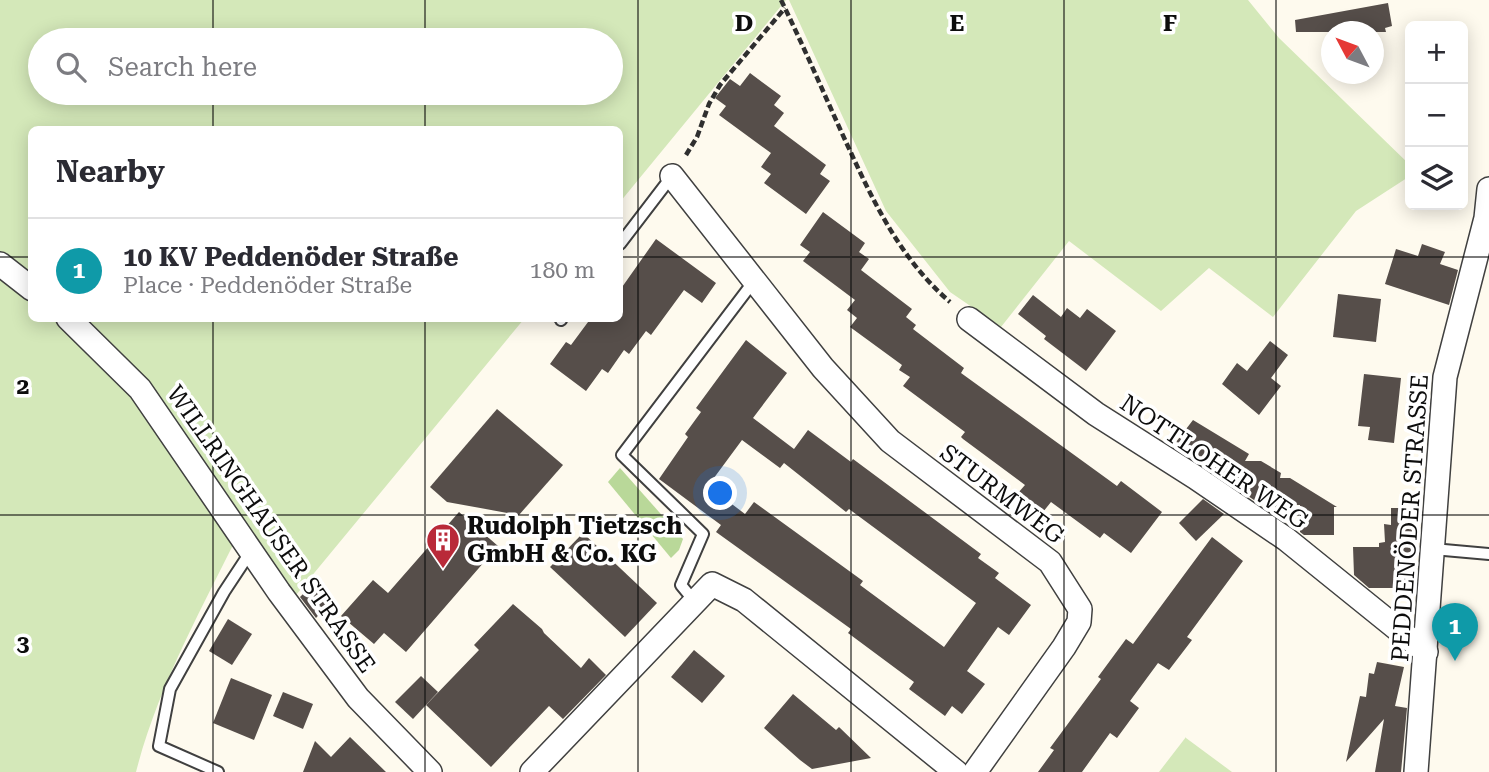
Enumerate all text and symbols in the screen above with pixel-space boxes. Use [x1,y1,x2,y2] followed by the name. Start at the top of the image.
[735,10,753,37] text: D
[950,10,964,37] text: E
[1163,10,1177,37] text: F
[1321,21,1384,84] north arrow
[1405,21,1468,210] map controls
[1405,21,1468,84] button: +
[28,28,623,105] search box
[52,48,90,86] icon: search
[108,52,257,82] text: Search here
[1405,84,1468,147] button: −
[1405,147,1468,210] button: layers
[56,154,165,189] text: Nearby
[123,242,458,272] text: 10 KV Peddenöder Straße
[73,257,85,284] text: 1
[530,257,595,284] text: 180 m
[123,272,412,299] text: Place · Peddenöder Straße
[17,373,29,400] text: 2
[1385,373,1434,663] street label: PEDDENÖDER STRASSE
[161,380,381,678] street label: WILLRINGHAUSER STRASSE
[1115,389,1313,535] street label: NOTTLOHER WEG
[935,438,1070,550] street label: STURMWEG
[703,476,737,510] your location
[467,512,682,568] place label: Rudolph Tietzsch GmbH & Co. KG
[424,521,462,570] building icon: Rudolph Tietzsch GmbH & Co. KG
[1432,603,1478,661] pin: 1
[17,630,30,657] text: 3

